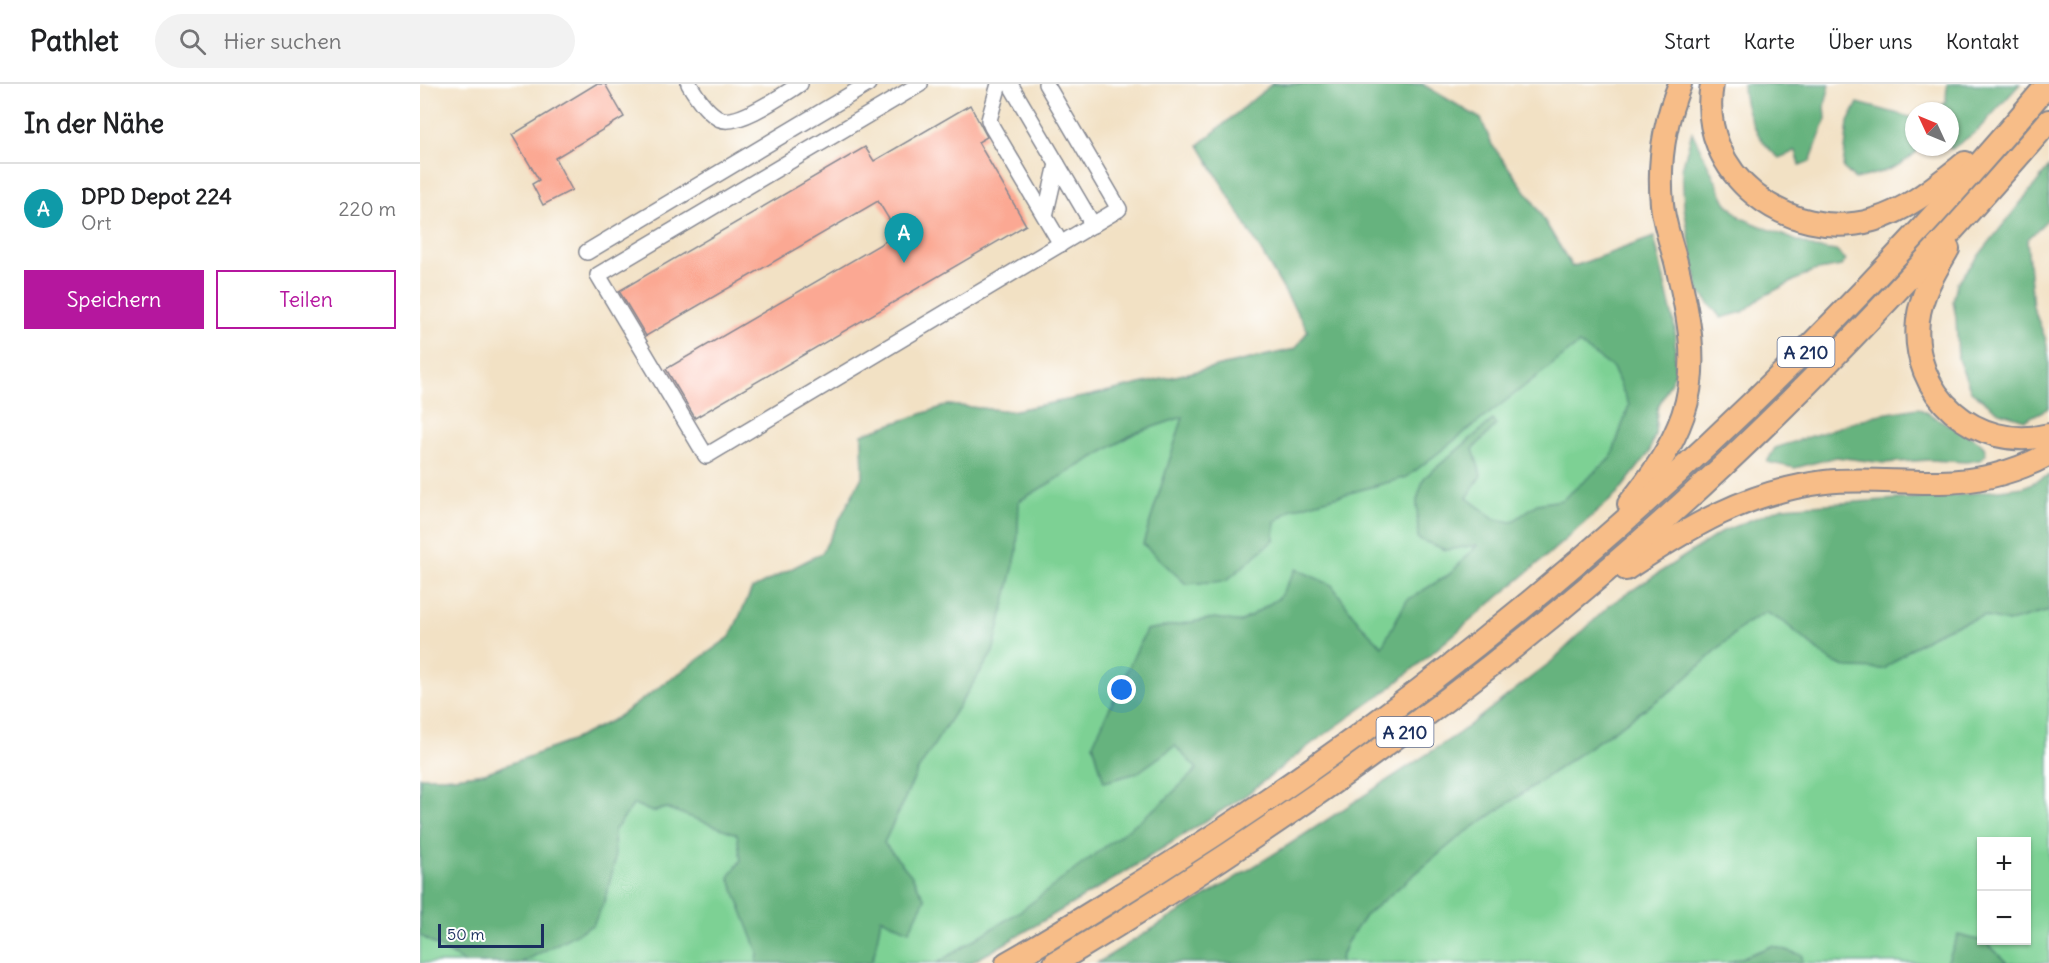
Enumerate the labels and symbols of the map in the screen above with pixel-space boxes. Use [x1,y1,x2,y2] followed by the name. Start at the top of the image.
[1905,102,1959,156] north arrow
[884,214,924,263] pin: A
[1778,337,1834,367] road number: A 210
[1107,675,1136,704] your location
[1376,717,1434,747] road number: A 210
[438,921,544,948] scale bar

